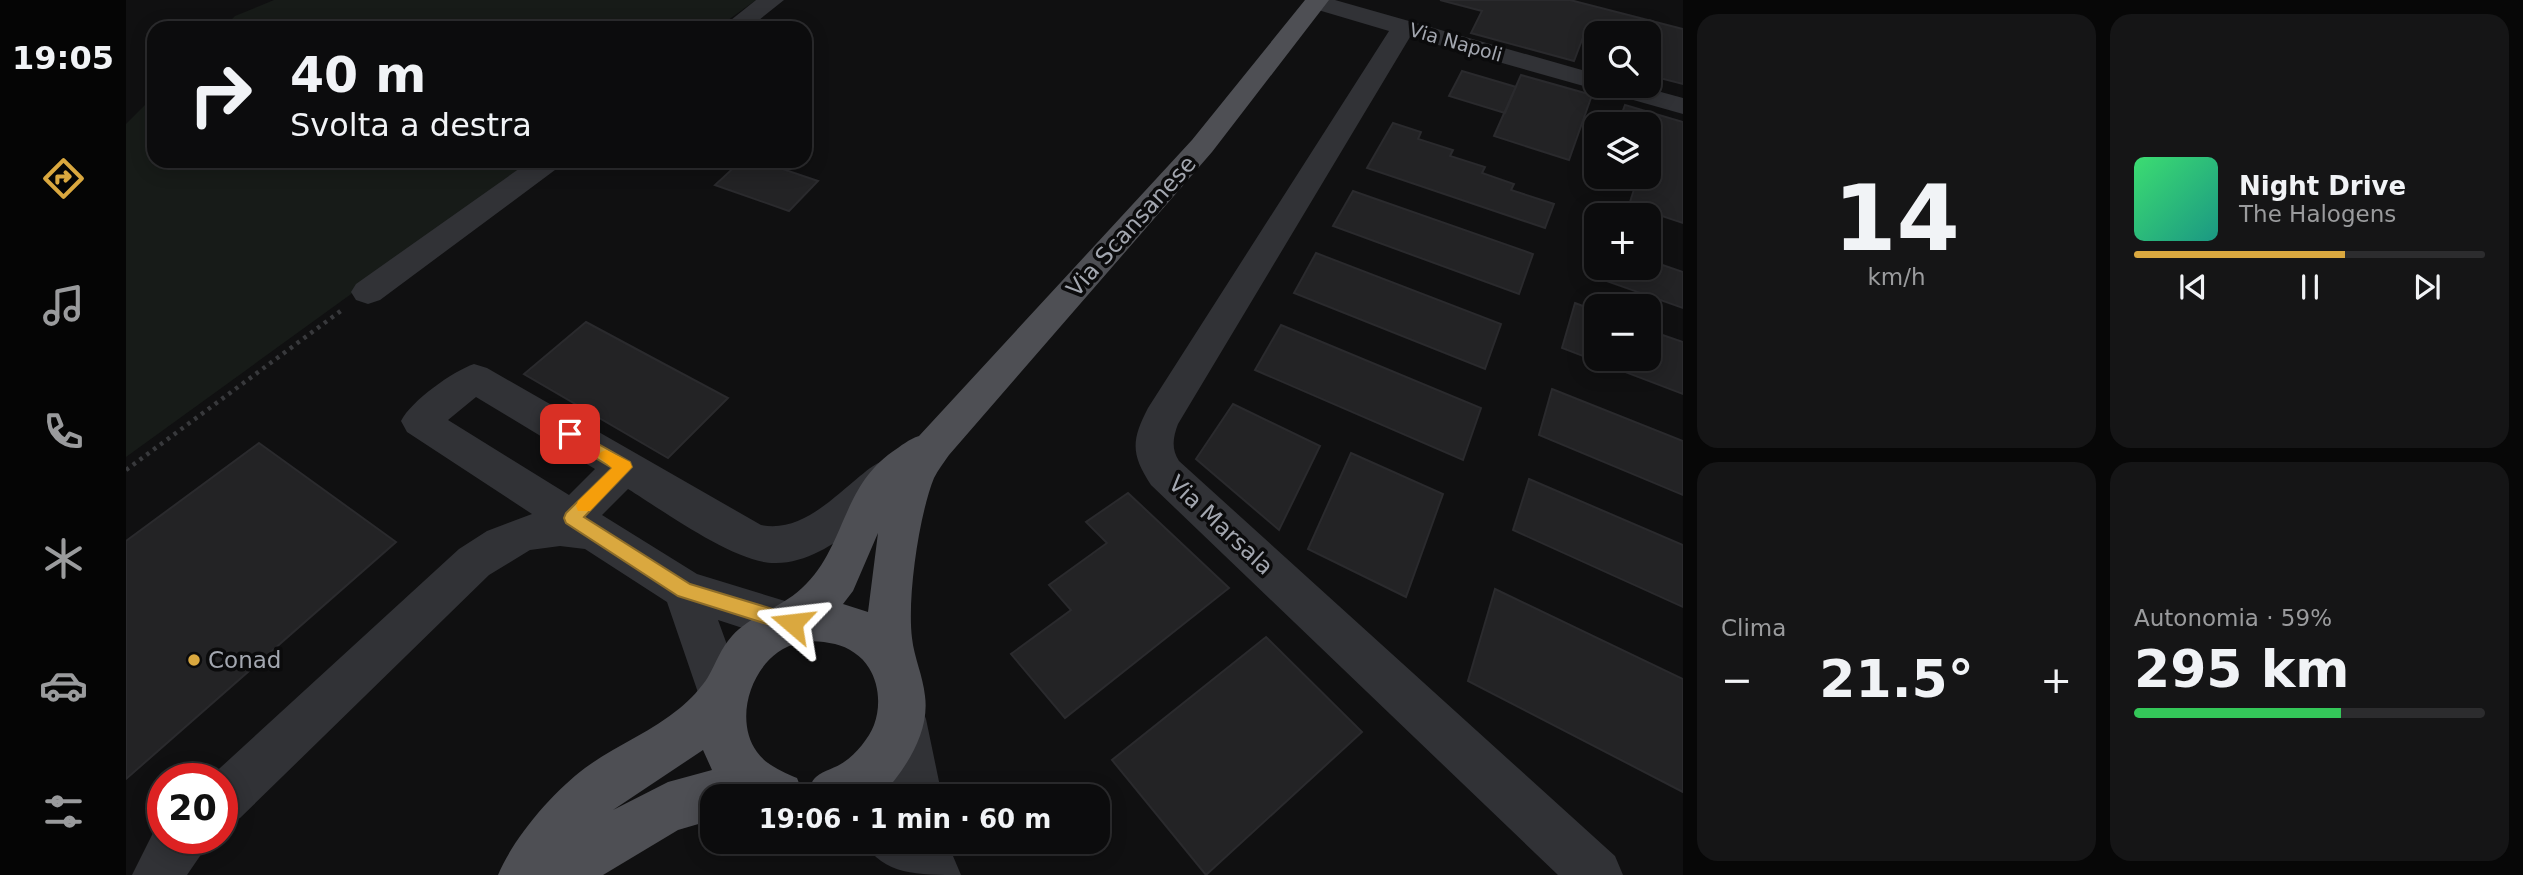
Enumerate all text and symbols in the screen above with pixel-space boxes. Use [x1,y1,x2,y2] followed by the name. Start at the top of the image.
[1407,18,1505,66] street label: Via Napoli
[1584,21,1661,371] map controls
[1584,21,1661,98] button: search
[12,39,114,77] text: 19:05
[290,47,426,104] text: 40 m
[175,49,266,140] icon: right
[290,106,532,144] text: Svolta a destra
[1584,112,1661,189] button: layers
[1061,150,1201,302] street label: Via Scansanese
[39,154,88,203] icon: directions
[1833,166,1960,271] text: 14
[2239,171,2406,201] text: Night Drive
[2239,201,2396,227] text: The Halogens
[1584,203,1661,280] button: +
[1867,264,1926,290] text: km/h
[2174,268,2212,306] icon: previous
[2291,268,2329,306] icon: pause
[2408,268,2446,306] icon: next
[39,281,88,330] icon: music
[1584,294,1661,371] button: −
[540,404,600,464] pin
[39,407,88,456] icon: phone
[551,415,589,453] icon: arrive
[1164,470,1278,580] street label: Via Marsala
[39,534,88,583] icon: climate
[755,586,829,660] position arrow
[2134,605,2332,631] text: Autonomia · 59%
[1721,615,1786,641] text: Clima
[2134,639,2349,699] text: 295 km
[208,647,281,673] place label: Conad
[1819,649,1974,709] text: 21.5°
[186,652,202,668] marker: Conad
[1721,658,1753,702] text: −
[2040,658,2072,702] text: +
[39,661,88,710] icon: car
[147,763,238,854] speed limit sign: 20
[39,787,88,836] icon: filters
[759,804,1051,834] text: 19:06 · 1 min · 60 m

